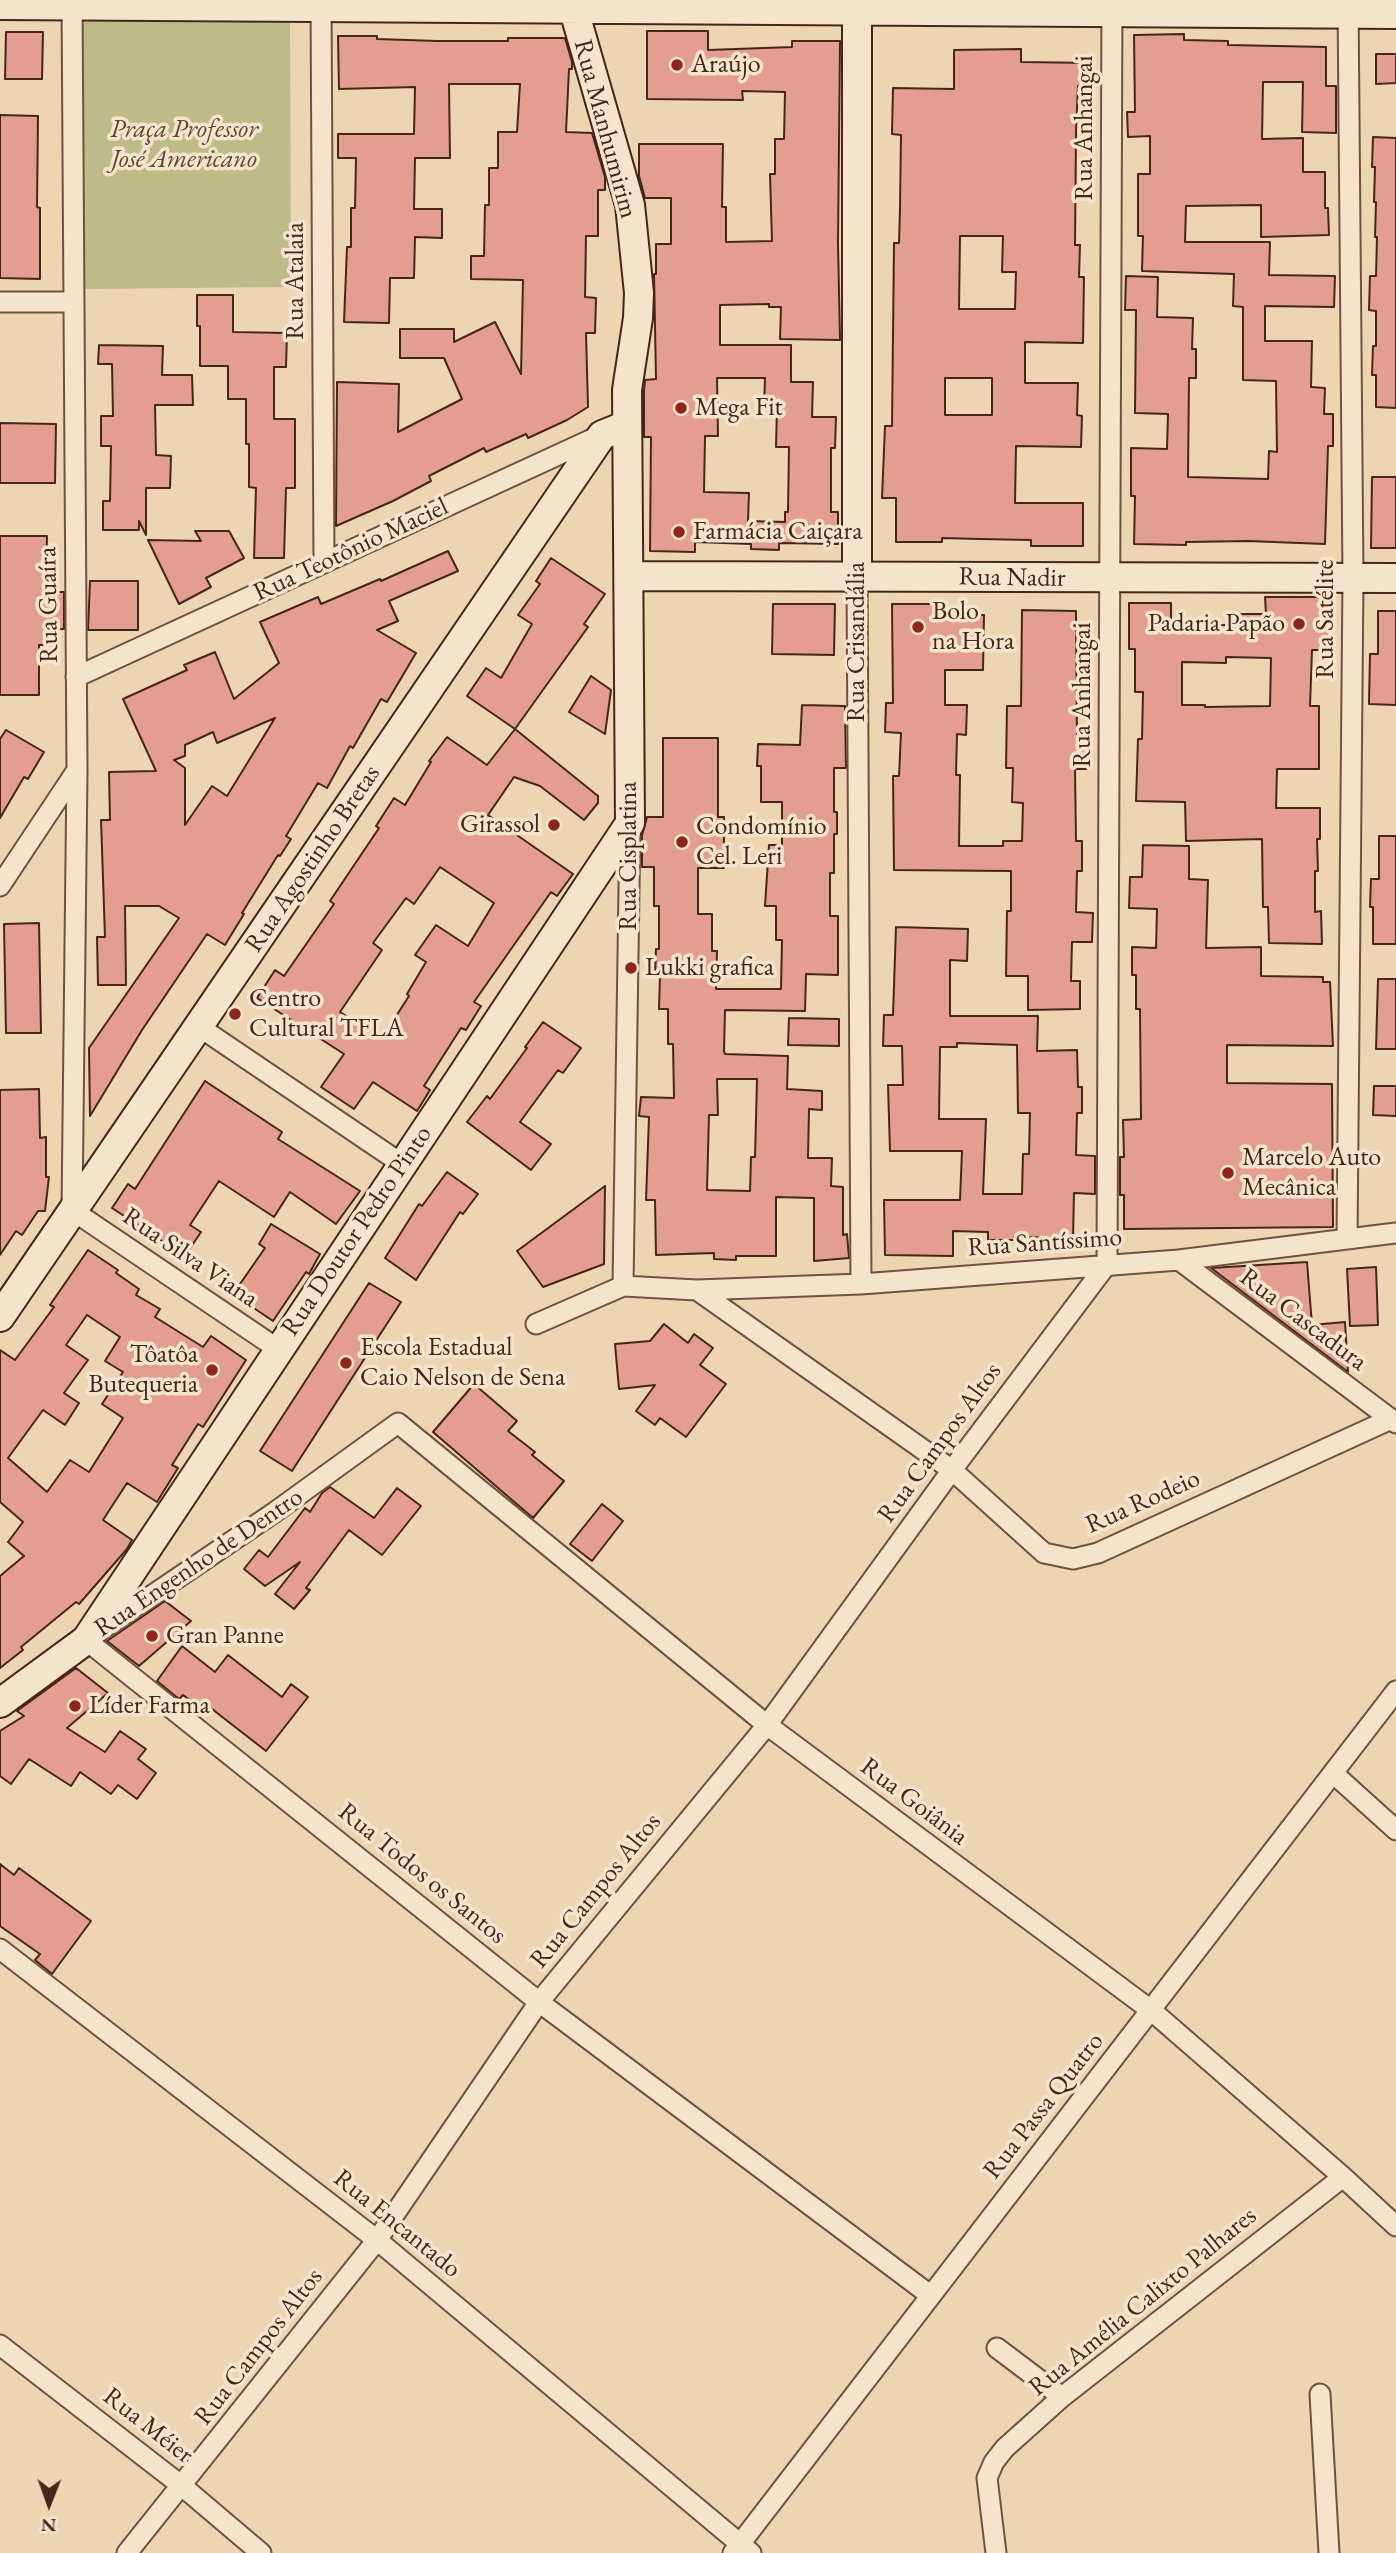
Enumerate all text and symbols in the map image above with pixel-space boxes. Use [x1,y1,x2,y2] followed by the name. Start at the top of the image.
[566,36,644,222] street label: Rua Manhumirim
[691,49,760,81] place label: Araújo
[1069,55,1101,201] street label: Rua Anhangai
[669,57,685,73] marker: Araújo
[110,114,258,176] park label: Praça Professor José Americano
[280,222,312,340] street label: Rua Atalaia
[695,392,783,424] place label: Mega Fit
[673,400,689,416] marker: Mega Fit
[249,491,453,609] street label: Rua Teotônio Maciel
[693,516,863,548] place label: Farmácia Caiçara
[671,524,687,540] marker: Farmácia Caiçara
[32,547,66,663] street label: Rua Guaíra
[1310,559,1342,679] street label: Rua Satélite
[958,561,1066,595] street label: Rua Nadir
[841,562,873,722] street label: Rua Crisandália
[932,596,1014,658] place label: Bolo na Hora
[1148,608,1285,640] place label: Padaria Papão
[1291,616,1307,632] marker: Padaria Papão
[910,619,926,635] marker: Bolo na Hora
[1067,622,1099,768] street label: Rua Anhangai
[239,759,387,959] street label: Rua Agostinho Bretas
[613,781,645,931] street label: Rua Cisplatina
[460,809,540,841] place label: Girassol
[696,811,827,872] place label: Condomínio Cel. Leri
[546,817,562,833] marker: Girassol
[674,834,690,850] marker: Condomínio Cel. Leri
[645,952,774,984] place label: Lukki grafica
[623,960,639,976] marker: Lukki grafica
[249,983,404,1044] place label: Centro Cultural TFLA
[227,1006,243,1022] marker: Centro Cultural TFLA
[275,1120,439,1342] street label: Rua Doutor Pedro Pinto
[1242,1142,1381,1204] place label: Marcelo Auto Mecânica
[1220,1165,1236,1181] marker: Marcelo Auto Mecânica
[116,1201,264,1315] street label: Rua Silva Viana
[967,1222,1123,1264] street label: Rua Santíssimo
[1233,1262,1373,1378] street label: Rua Cascadura
[360,1332,565,1394] place label: Escola Estadual Caio Nelson de Sena
[88,1339,198,1400] place label: Tôatôa Butequeria
[338,1355,354,1371] marker: Escola Estadual Caio Nelson de Sena
[871,1357,1009,1529] street label: Rua Campos Altos
[204,1362,220,1378] marker: Tôatôa Butequeria
[1081,1463,1205,1541] street label: Rua Rodeio
[89,1482,309,1644] street label: Rua Engenho de Dentro
[166,1620,284,1652] place label: Gran Panne
[144,1628,160,1644] marker: Gran Panne
[89,1690,210,1722] place label: Líder Farma
[67,1698,83,1714] marker: Líder Farma
[854,1751,974,1853] street label: Rua Goiânia
[332,1797,512,1951] street label: Rua Todos os Santos
[524,1807,668,1975] street label: Rua Campos Altos
[977,2027,1111,2185] street label: Rua Passa Quatro
[327,2163,467,2285] street label: Rua Encantado
[1023,2201,1263,2403] street label: Rua Amélia Calixto Palhares
[188,2262,330,2432] street label: Rua Campos Altos
[97,2381,199,2471] street label: Rua Méier
[14,2469,84,2539] north arrow
[41,2513,57,2538] text: N

